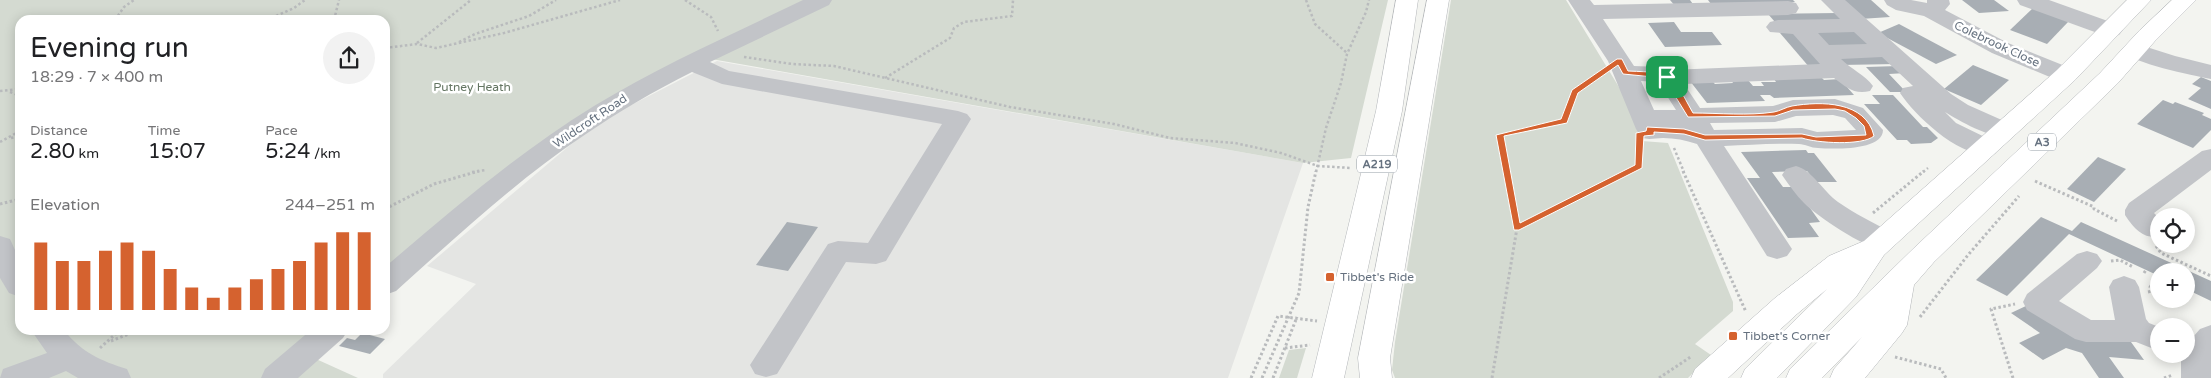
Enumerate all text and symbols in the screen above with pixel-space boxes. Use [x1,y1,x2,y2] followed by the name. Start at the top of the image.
[1952,18,2042,70] street label: Colebrook Close
[30,31,189,65] text: Evening run
[323,32,375,84] button: share
[1646,56,1688,98] pin
[1653,63,1681,91] icon: arrive
[30,67,163,87] text: 18:29 · 7 × 400 m
[433,80,511,94] park label: Putney Heath
[550,91,630,151] street label: Wildcroft Road
[30,122,88,139] text: Distance
[148,122,180,139] text: Time
[265,122,298,139] text: Pace
[2028,134,2056,150] road number: A3
[30,139,75,164] text: 2.80
[148,139,206,164] text: 15:07
[265,139,310,164] text: 5:24
[75,145,99,162] text: km
[310,145,341,162] text: /km
[1357,156,1397,172] road number: A219
[30,195,100,215] text: Elevation
[285,195,375,215] text: 244–251 m
[2150,208,2195,363] map controls
[2150,208,2195,253] button: locate
[2150,263,2195,308] button: +
[1340,270,1414,284] place label: Tibbet's Ride
[1324,271,1336,283] marker: Tibbet's Ride
[2150,318,2195,363] button: −
[1743,329,1830,343] place label: Tibbet's Corner
[1727,330,1739,342] marker: Tibbet's Corner

